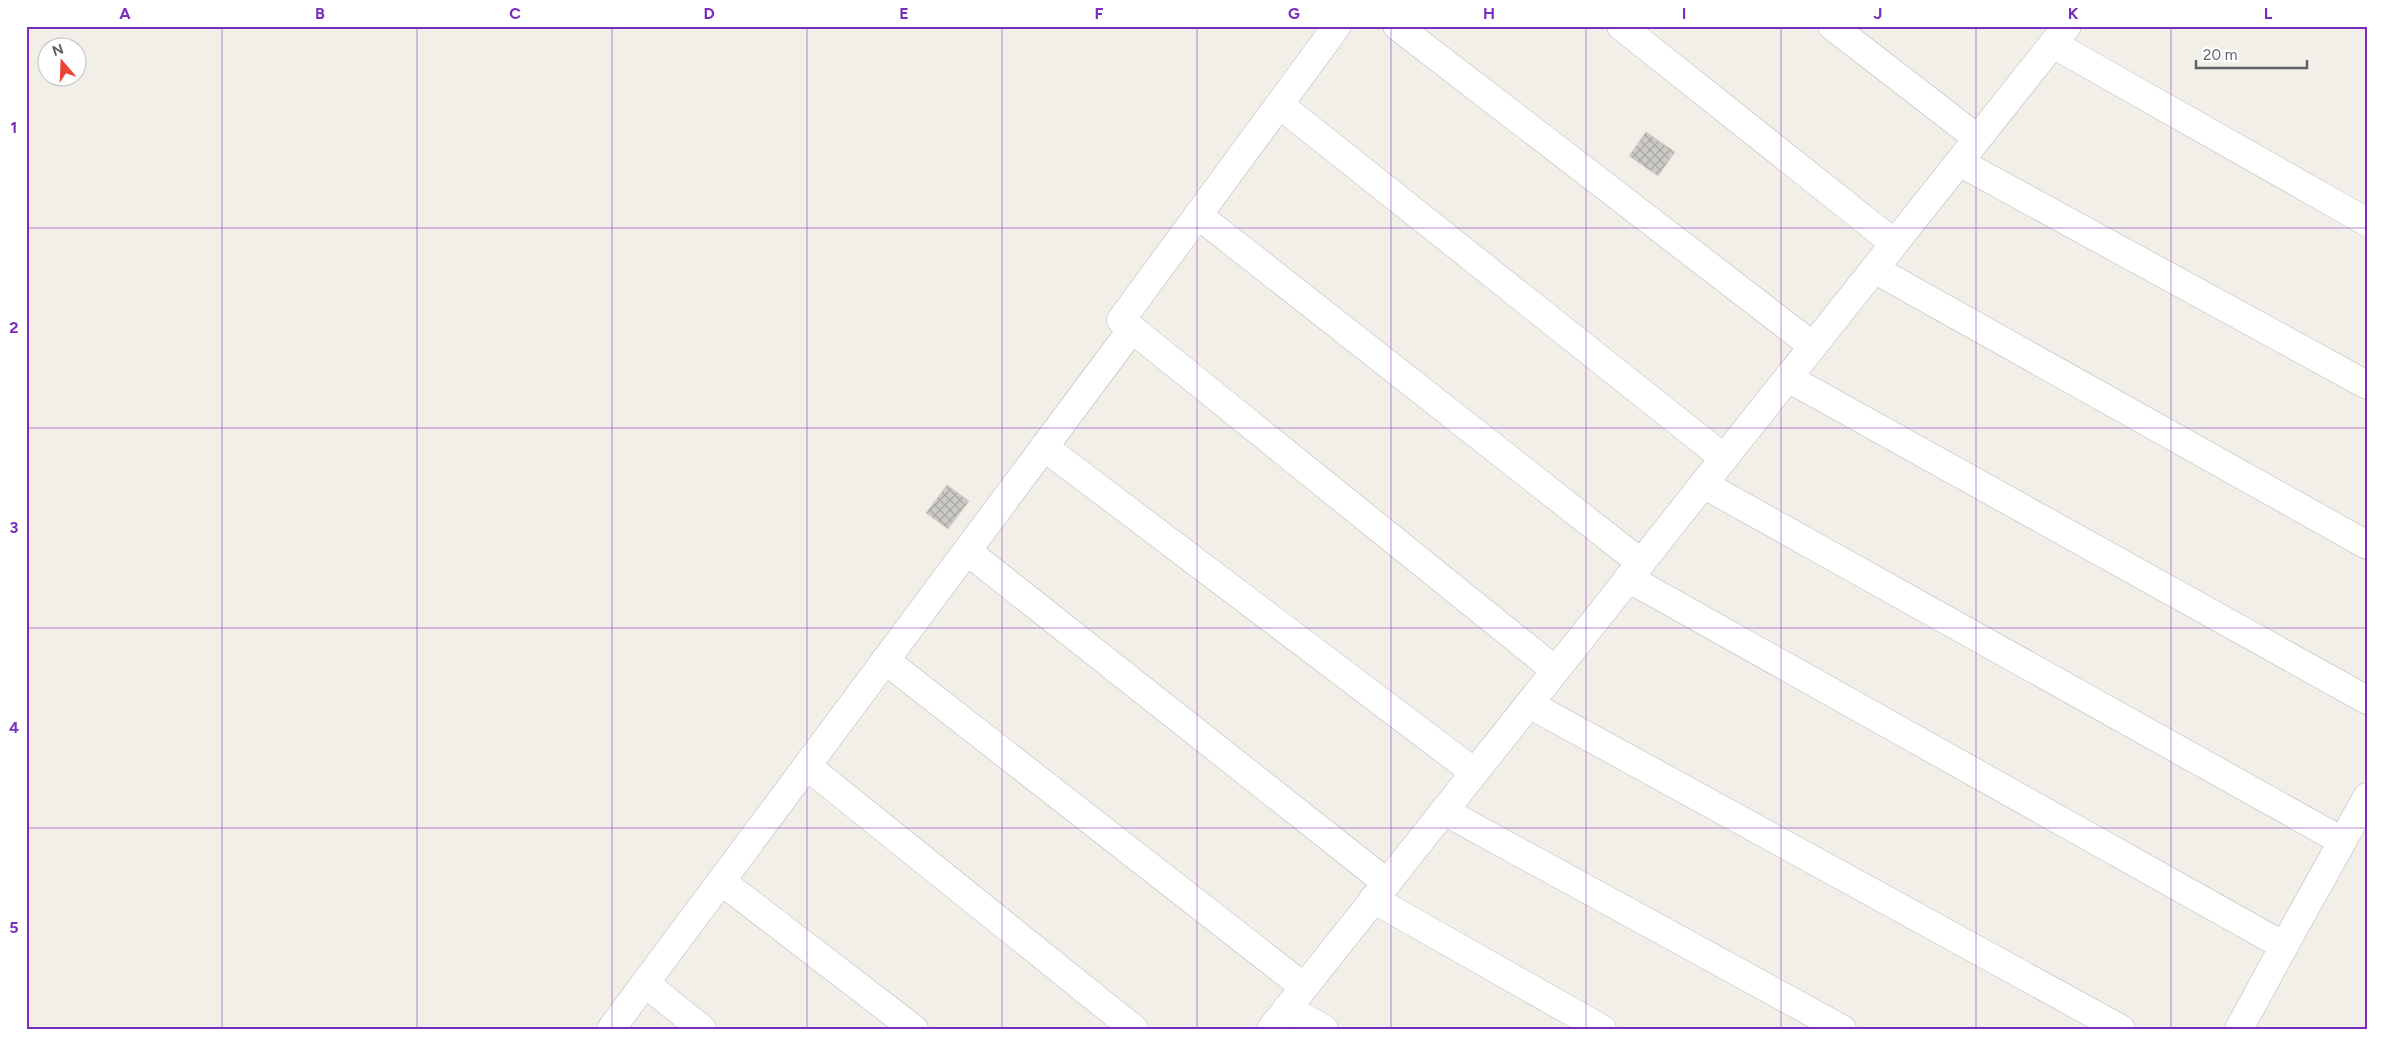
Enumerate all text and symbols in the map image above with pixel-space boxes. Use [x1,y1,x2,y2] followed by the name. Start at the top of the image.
[119,4,131,23] text: A
[315,4,325,23] text: B
[509,4,521,23] text: C
[703,4,715,23] text: D
[899,4,909,23] text: E
[1095,4,1104,23] text: F
[1288,4,1300,23] text: G
[1483,4,1495,23] text: H
[1682,4,1686,23] text: I
[1874,4,1882,23] text: J
[2068,4,2079,23] text: K
[2264,4,2273,23] text: L
[38,38,88,88] north arrow
[2196,38,2307,70] scale bar
[50,40,66,60] text: N
[2203,46,2237,64] text: 20 m
[11,118,17,137] text: 1
[9,318,19,337] text: 2
[10,518,19,537] text: 3
[9,718,19,737] text: 4
[9,918,19,937] text: 5

